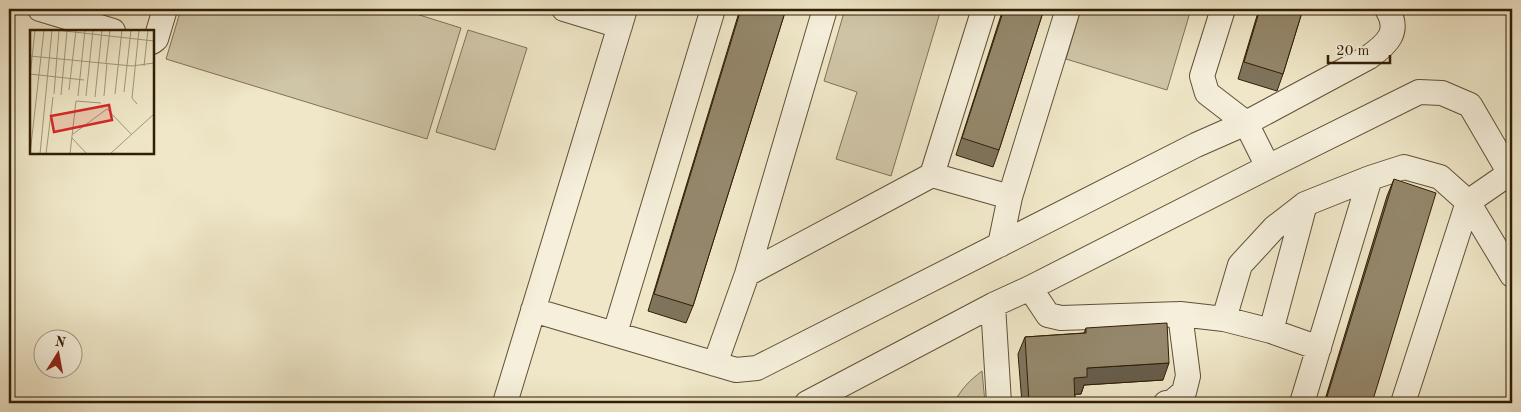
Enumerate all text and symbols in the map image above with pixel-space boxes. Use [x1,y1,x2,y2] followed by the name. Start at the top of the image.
[30,30,154,154] inset map
[1328,32,1391,64] scale bar
[1336,44,1370,59] text: 20 m
[32,330,82,380] north arrow
[54,334,67,350] text: N

